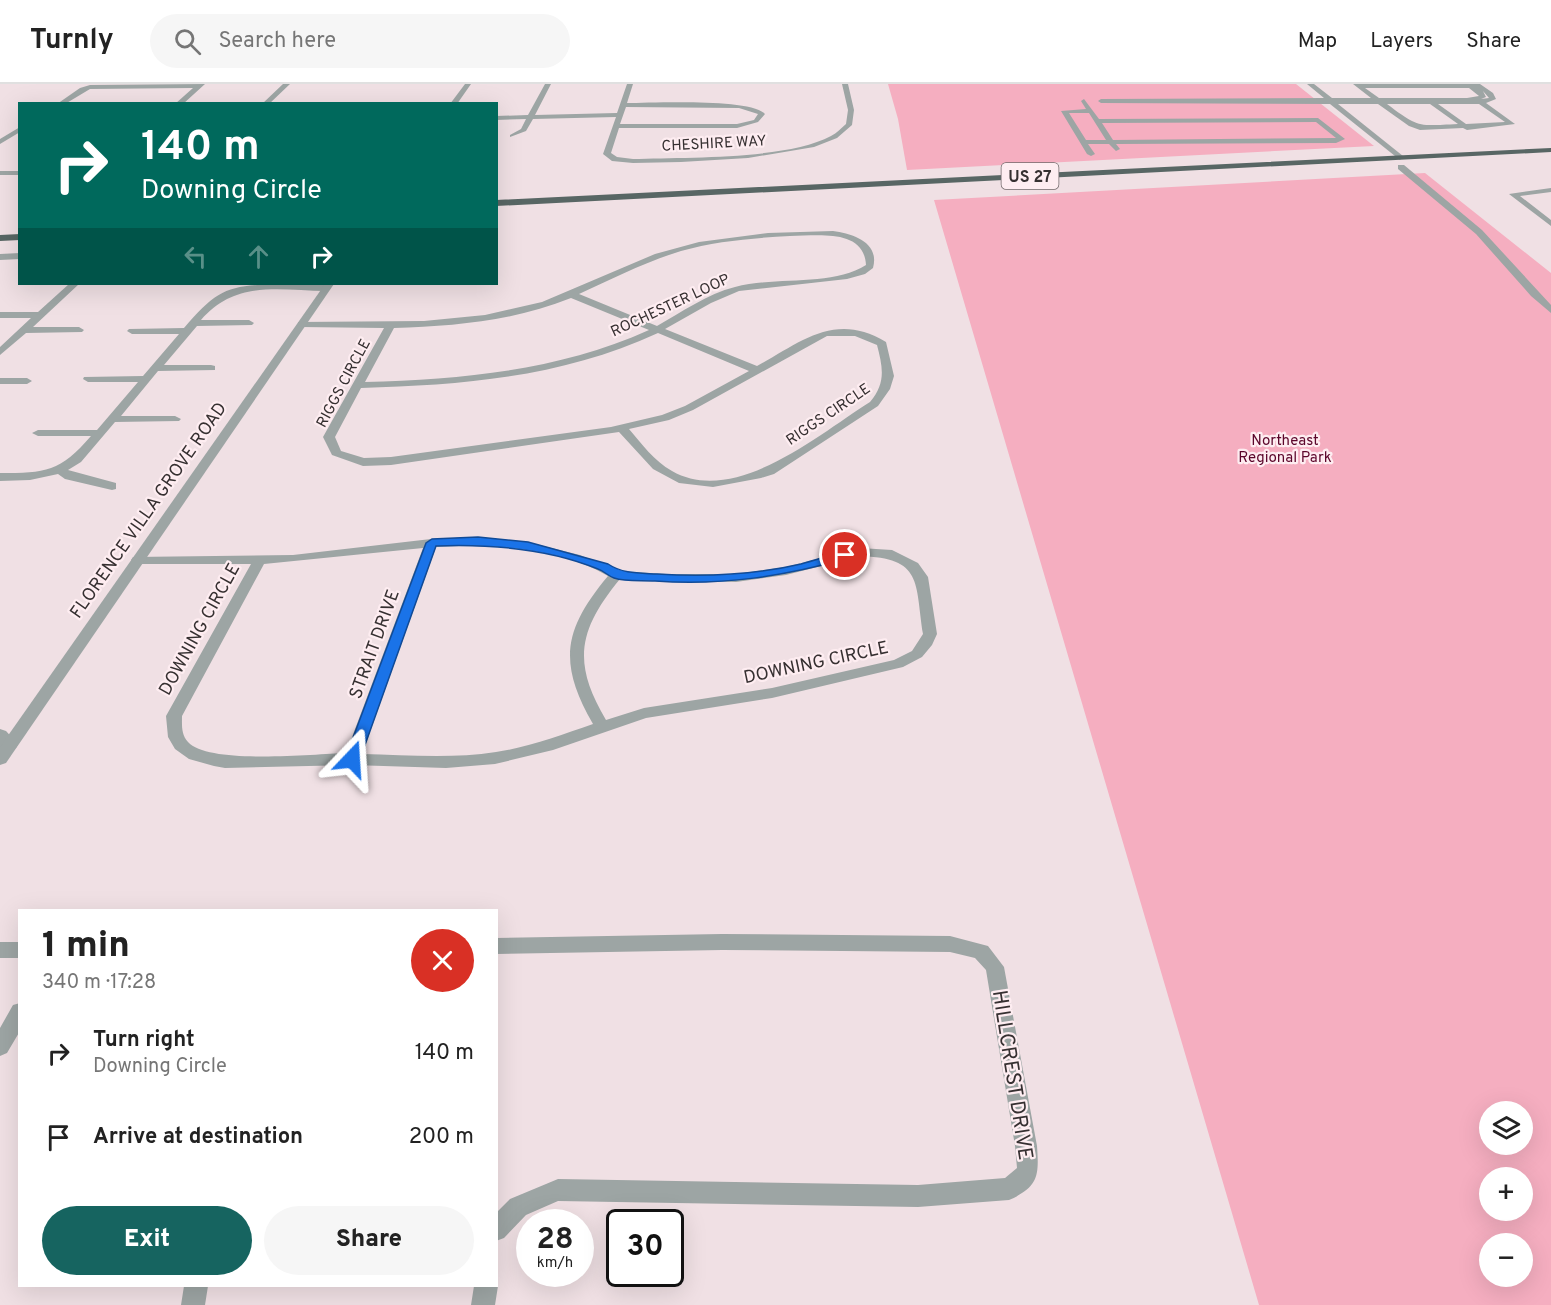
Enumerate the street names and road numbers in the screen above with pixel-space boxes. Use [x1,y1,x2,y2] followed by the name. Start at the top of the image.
[661,132,767,157] street label: CHESHIRE WAY
[1002,163,1058,189] road number: US 27
[608,270,733,342] street label: ROCHESTER LOOP
[313,336,376,431] street label: RIGGS CIRCLE
[783,380,875,450] street label: RIGGS CIRCLE
[66,398,233,623] street label: FLORENCE VILLA GROVE ROAD
[154,560,246,700] street label: DOWNING CIRCLE
[345,587,406,702] street label: STRAIT DRIVE
[742,637,891,690] street label: DOWNING CIRCLE
[985,988,1038,1162] street label: HILLCREST DRIVE

